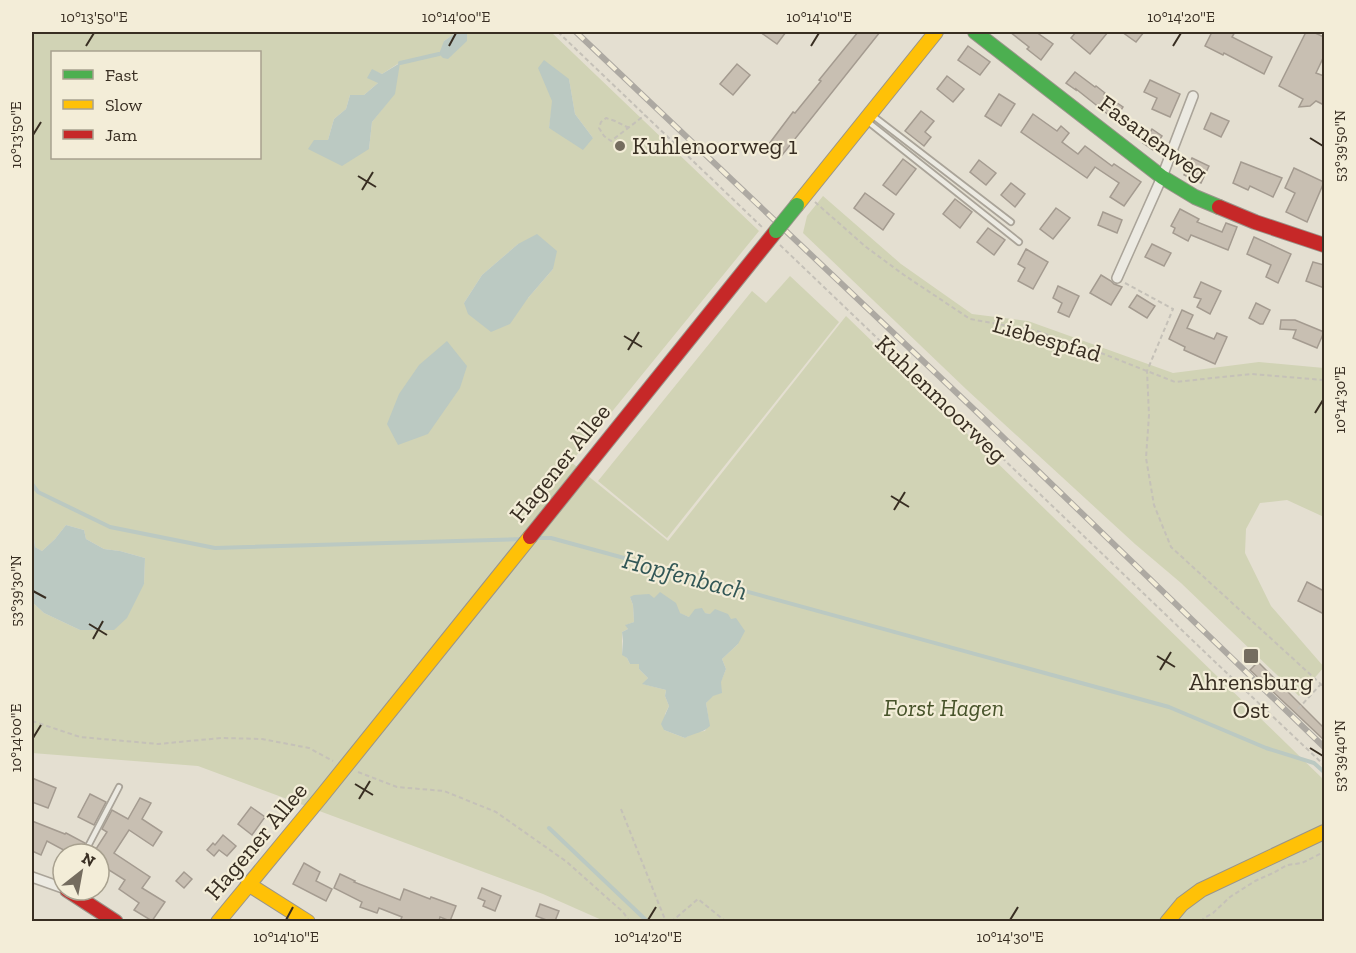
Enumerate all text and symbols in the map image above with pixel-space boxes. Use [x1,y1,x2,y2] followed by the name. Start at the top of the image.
[60,8,128,26] text: 10°13'50"E
[422,8,490,26] text: 10°14'00"E
[786,8,852,26] text: 10°14'10"E
[1147,8,1215,26] text: 10°14'20"E
[51,51,261,159] legend
[105,64,138,86] text: Fast
[1093,88,1213,187] street label: Fasanenweg
[105,94,142,116] text: Slow
[7,101,25,169] text: 10°13'50"E
[1331,110,1349,182] text: 53°39'50"N
[105,124,137,146] text: Jam
[632,131,797,160] place label: Kuhlenoorweg 1
[613,139,627,153] marker: Kuhlenoorweg 1
[990,309,1105,368] street label: Liebespfad
[870,329,1013,469] street label: Kuhlenmoorweg
[1331,366,1349,434] text: 10°14'30"E
[503,398,616,528] street label: Hagener Allee
[619,543,751,607] water label: Hopfenbach
[7,555,25,627] text: 53°39'30"N
[1242,647,1260,665] marker: Ahrensburg Ost
[1189,667,1313,724] place label: Ahrensburg Ost
[884,693,1004,722] park label: Forst Hagen
[7,704,25,772] text: 10°14'00"E
[1331,720,1349,792] text: 53°39'40"N
[198,776,313,905] street label: Hagener Allee
[51,842,111,902] north arrow
[78,848,99,871] text: N
[253,928,319,946] text: 10°14'10"E
[614,928,682,946] text: 10°14'20"E
[976,928,1044,946] text: 10°14'30"E

